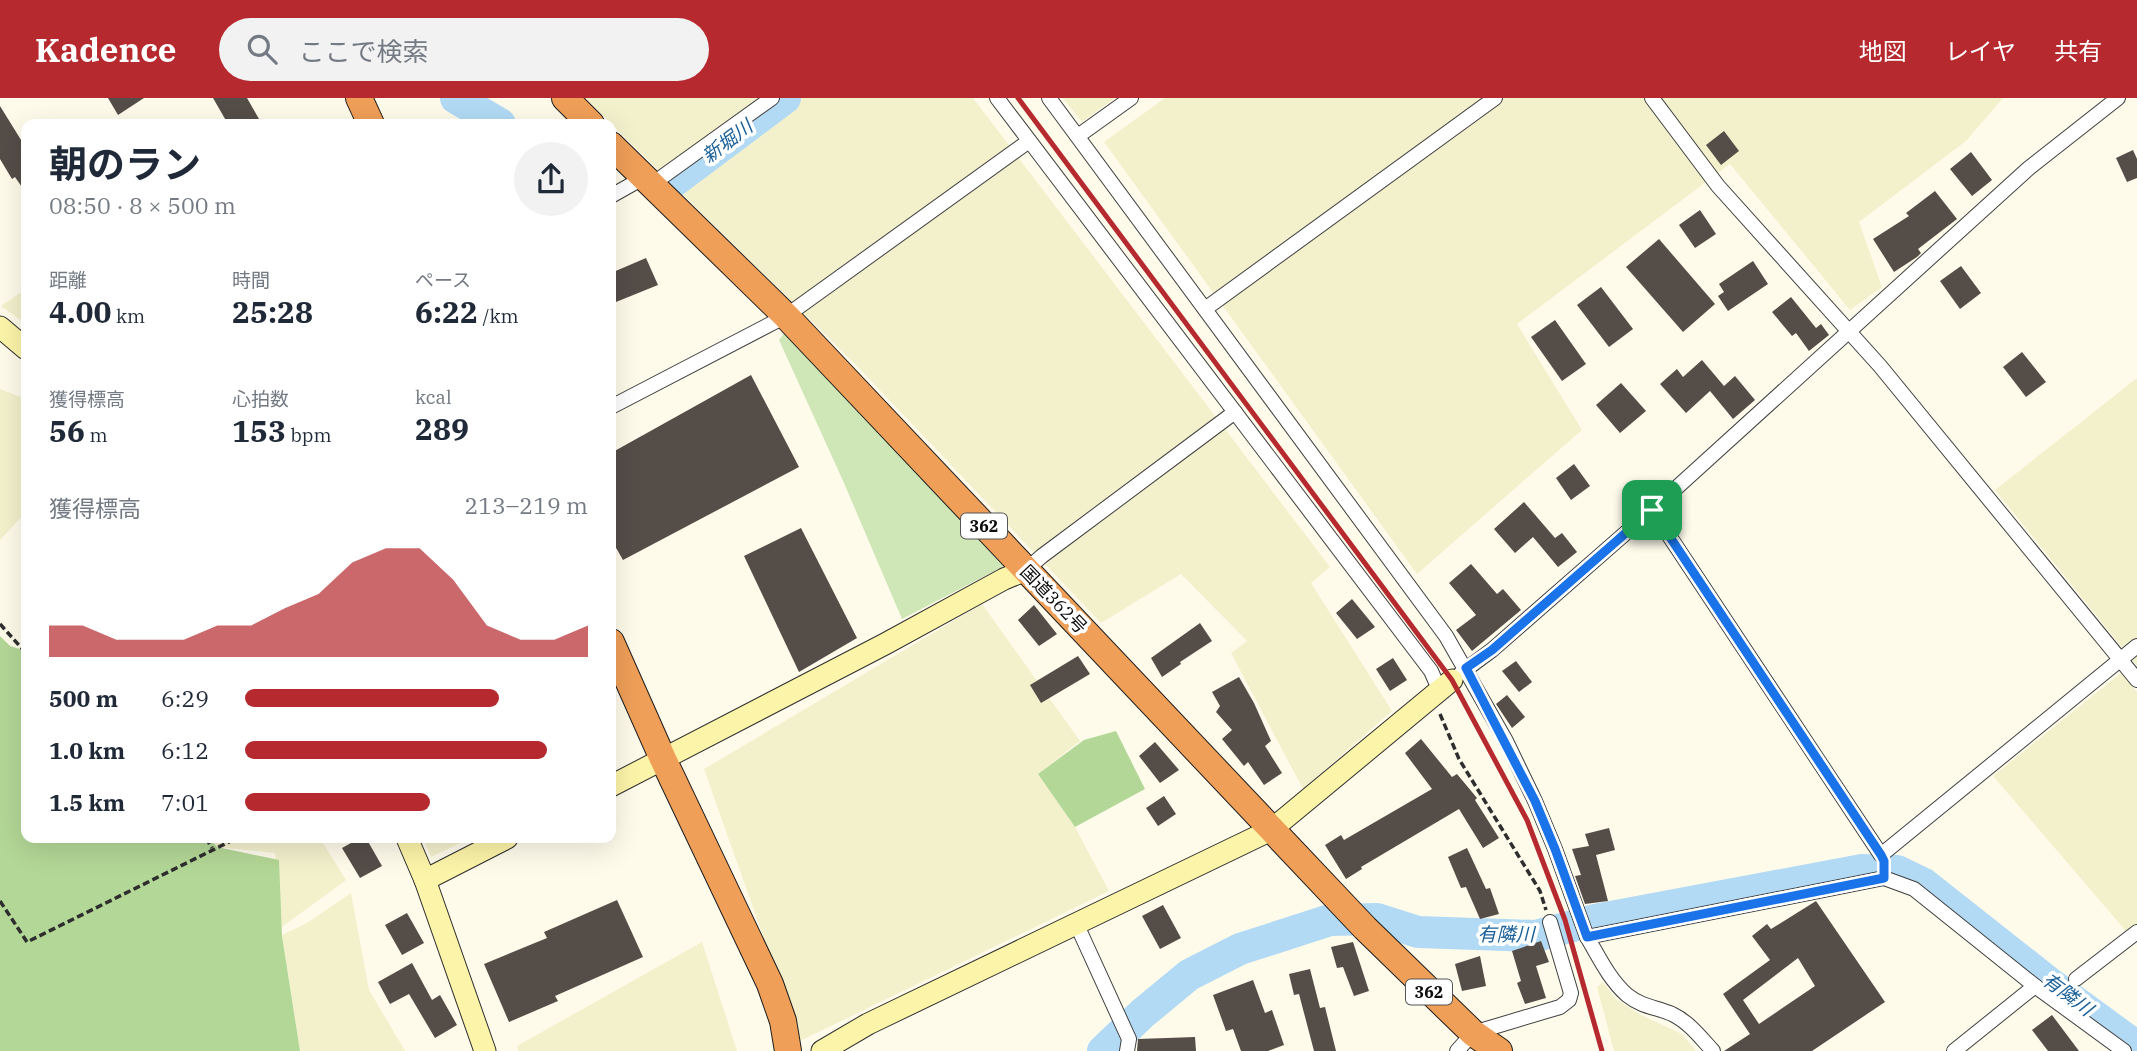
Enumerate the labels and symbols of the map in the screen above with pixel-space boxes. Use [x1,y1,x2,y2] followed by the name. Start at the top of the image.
[697,113,759,168] water label: 新堀川
[1622,480,1682,540] pin
[961,514,1007,538] road number: 362
[1016,560,1092,638] street label: 国道362号
[1477,922,1536,946] water label: 有隣川
[2038,967,2100,1022] water label: 有隣川
[1406,979,1452,1004] road number: 362

